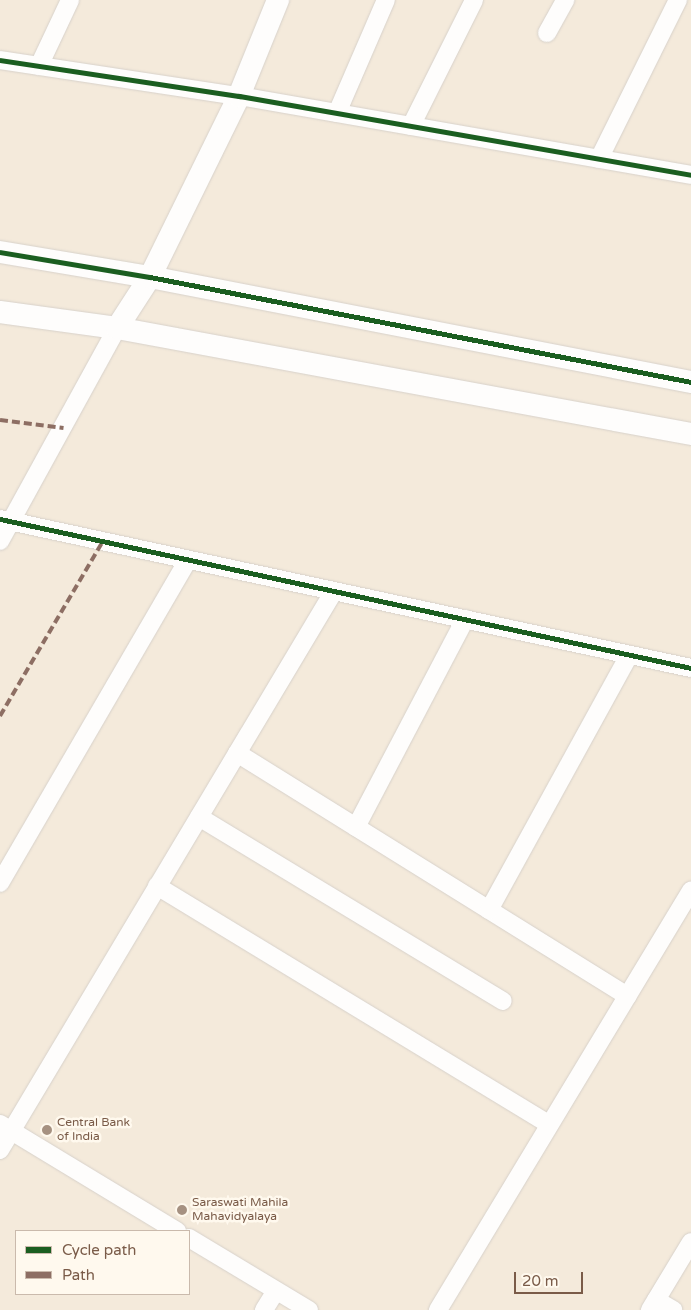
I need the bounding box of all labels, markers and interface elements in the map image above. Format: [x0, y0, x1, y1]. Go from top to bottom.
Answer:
place label: Central Bank of India [57, 1116, 130, 1144]
marker: Central Bank of India [41, 1124, 53, 1136]
place label: Saraswati Mahila Mahavidyalaya [192, 1196, 288, 1224]
marker: Saraswati Mahila Mahavidyalaya [176, 1204, 188, 1216]
legend [15, 1230, 190, 1295]
text: Cycle path [62, 1241, 136, 1259]
scale bar [516, 1262, 585, 1294]
text: Path [62, 1266, 95, 1284]
text: 20 m [522, 1272, 559, 1290]

